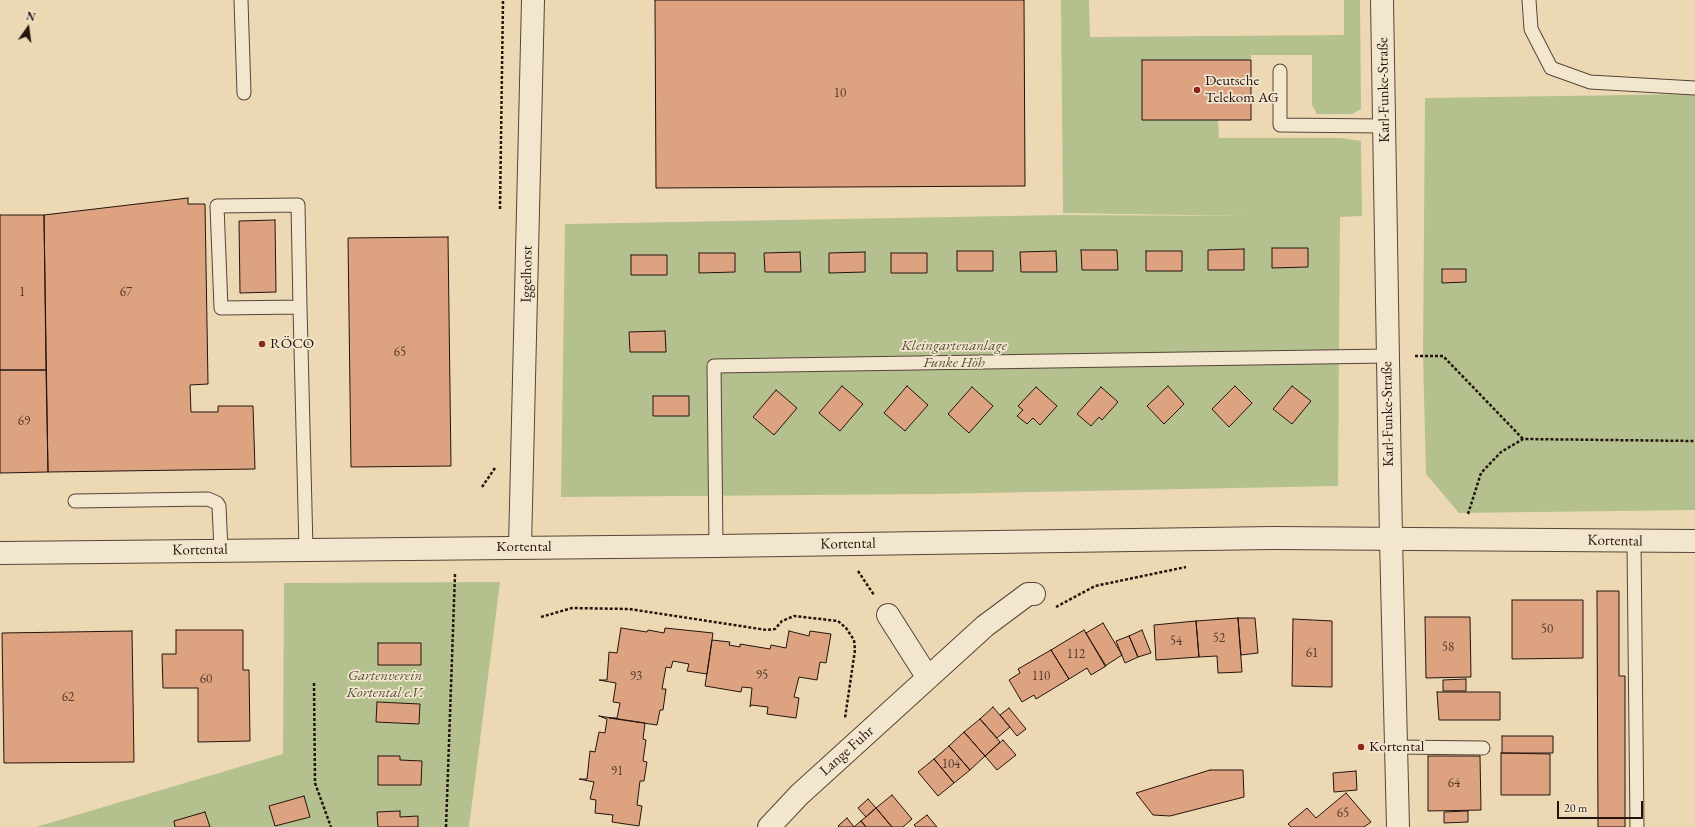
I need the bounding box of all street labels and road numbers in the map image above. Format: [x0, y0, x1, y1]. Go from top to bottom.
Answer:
street label: Karl-Funke-Straße [1374, 37, 1394, 143]
street label: Iggelhorst [518, 245, 536, 303]
street label: Karl-Funke-Straße [1378, 361, 1398, 467]
street label: Kortental [1587, 532, 1643, 550]
street label: Kortental [820, 535, 876, 553]
street label: Kortental [496, 538, 552, 556]
street label: Kortental [172, 541, 228, 559]
street label: Lange Fuhr [816, 722, 878, 780]

